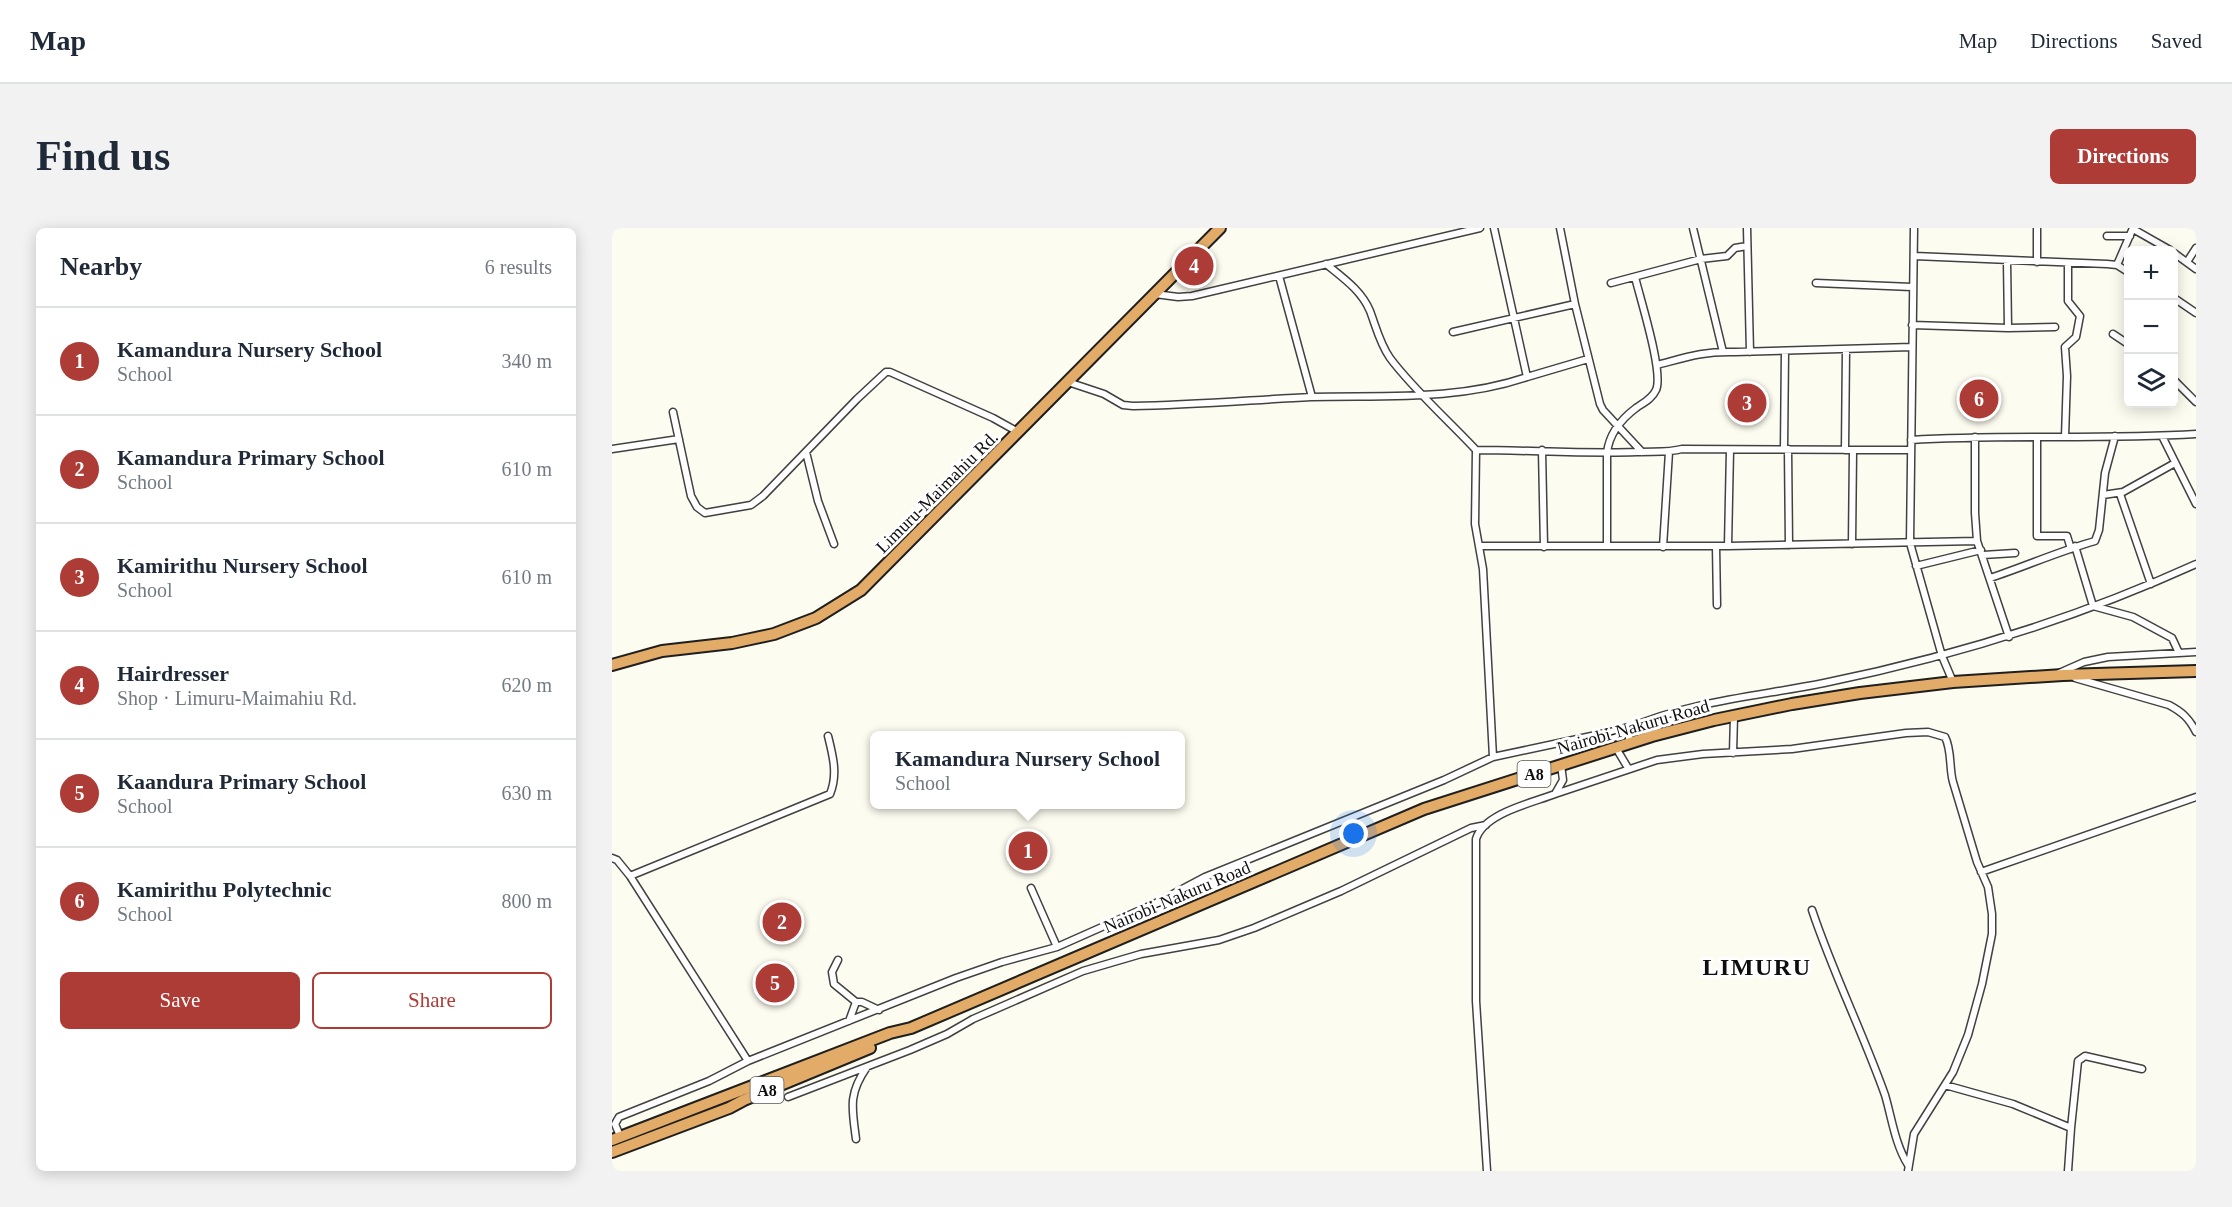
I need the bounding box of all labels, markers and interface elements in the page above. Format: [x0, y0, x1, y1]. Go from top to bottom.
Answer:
text: Map [30, 25, 86, 56]
text: Map [1959, 29, 1997, 53]
text: Directions [2030, 29, 2118, 53]
text: Saved [2151, 29, 2202, 53]
button: Directions [2050, 129, 2196, 184]
text: Find us [36, 133, 170, 179]
pin: 4 [1174, 243, 1214, 288]
map controls [2124, 246, 2178, 408]
button: + [2124, 246, 2178, 300]
text: Nearby [60, 252, 142, 281]
text: 6 results [485, 256, 552, 278]
button: − [2124, 300, 2178, 354]
text: Kamandura Nursery School [117, 337, 382, 362]
text: 1 [75, 350, 85, 372]
text: 340 m [501, 350, 552, 372]
button: layers [2124, 354, 2178, 408]
text: School [117, 363, 173, 385]
pin: 6 [1960, 376, 1998, 422]
pin: 3 [1728, 380, 1766, 426]
street label: Limuru-Maimahiu Rd. [872, 427, 1002, 557]
text: Kamandura Primary School [117, 445, 385, 470]
text: 2 [75, 458, 85, 480]
text: 610 m [501, 458, 552, 480]
text: School [117, 471, 173, 493]
text: Kamirithu Nursery School [117, 553, 368, 578]
text: 3 [75, 566, 85, 588]
text: 610 m [501, 566, 552, 588]
text: School [117, 579, 173, 601]
text: Hairdresser [117, 661, 229, 686]
text: 4 [75, 674, 85, 696]
text: 620 m [501, 674, 552, 696]
text: Shop · Limuru-Maimahiu Rd. [117, 687, 357, 709]
street label: Nairobi-Nakuru Road [1555, 696, 1711, 758]
popup [870, 731, 1185, 809]
text: Kamandura Nursery School [895, 746, 1160, 771]
road number: A8 [1518, 761, 1550, 787]
text: Kaandura Primary School [117, 769, 366, 794]
text: School [895, 772, 950, 794]
text: 5 [75, 782, 85, 804]
text: 630 m [501, 782, 552, 804]
text: School [117, 795, 173, 817]
your location [1339, 819, 1368, 848]
pin: 1 [1008, 828, 1048, 874]
street label: Nairobi-Nakuru Road [1101, 857, 1253, 937]
text: Kamirithu Polytechnic [117, 877, 331, 902]
text: 6 [75, 890, 85, 912]
text: 800 m [501, 890, 552, 912]
pin: 2 [762, 900, 802, 944]
text: School [117, 903, 173, 925]
district label: LIMURU [1703, 954, 1812, 980]
pin: 5 [756, 960, 794, 1005]
button: Save [60, 972, 300, 1029]
button: Share [312, 972, 552, 1029]
road number: A8 [750, 1077, 784, 1103]

